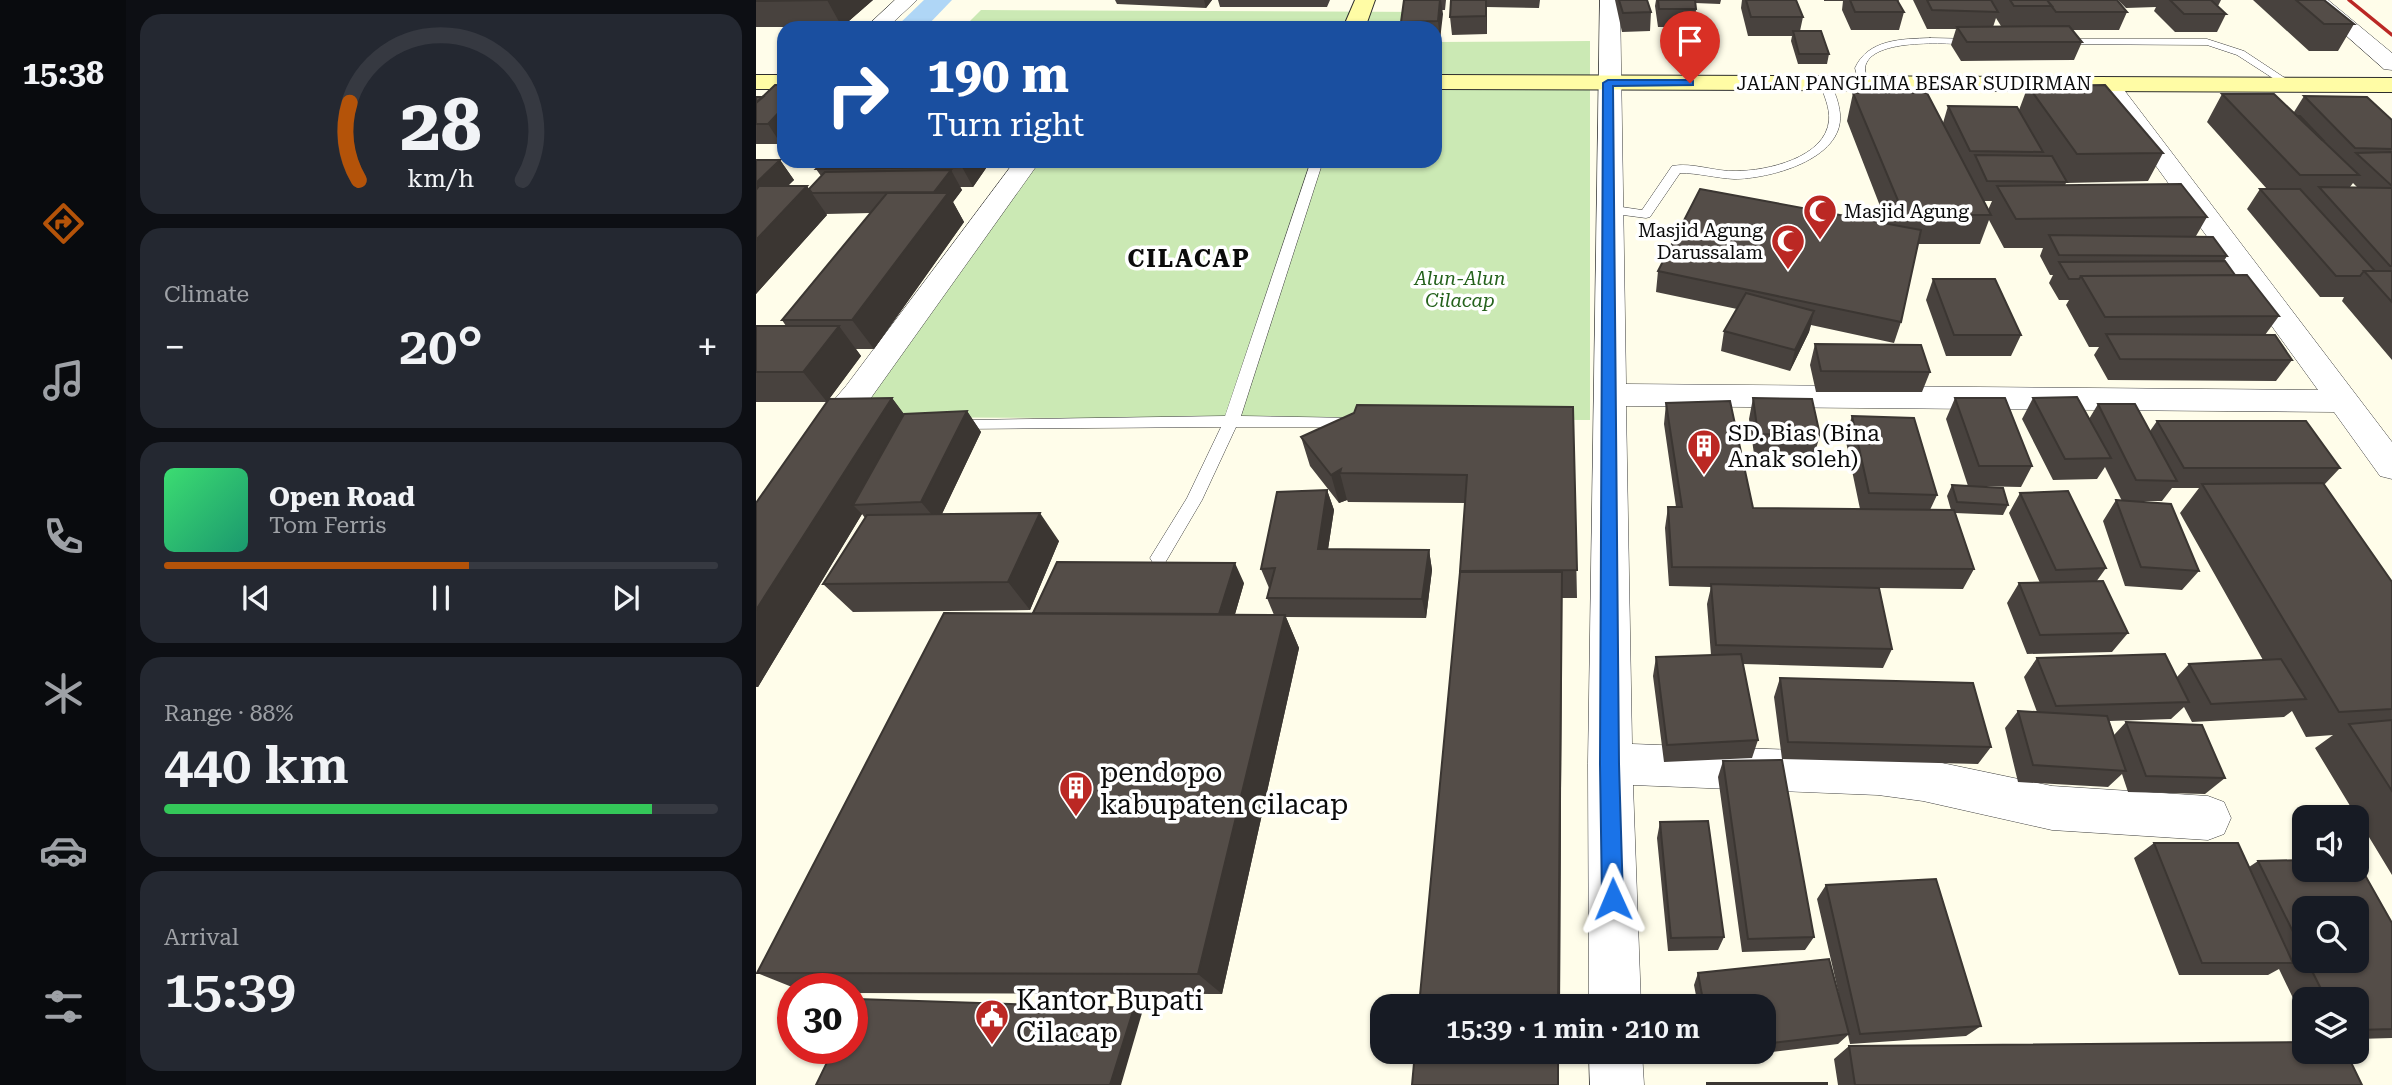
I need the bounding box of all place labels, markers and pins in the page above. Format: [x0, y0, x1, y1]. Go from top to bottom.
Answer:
pin [1660, 11, 1720, 83]
mosque icon: Masjid Agung [1801, 192, 1839, 241]
place label: Masjid Agung [1844, 200, 1969, 223]
place label: Masjid Agung Darussalam [1638, 219, 1763, 264]
mosque icon: Masjid Agung Darussalam [1769, 222, 1807, 271]
place label: SD. Bias (Bina Anak soleh) [1728, 420, 1880, 473]
building icon: SD. Bias (Bina Anak soleh) [1685, 427, 1723, 476]
place label: pendopo kabupaten cilacap [1100, 756, 1348, 821]
building icon: pendopo kabupaten cilacap [1057, 769, 1095, 818]
place label: Kantor Bupati Cilacap [1016, 984, 1203, 1049]
public building icon: Kantor Bupati Cilacap [973, 997, 1011, 1046]

